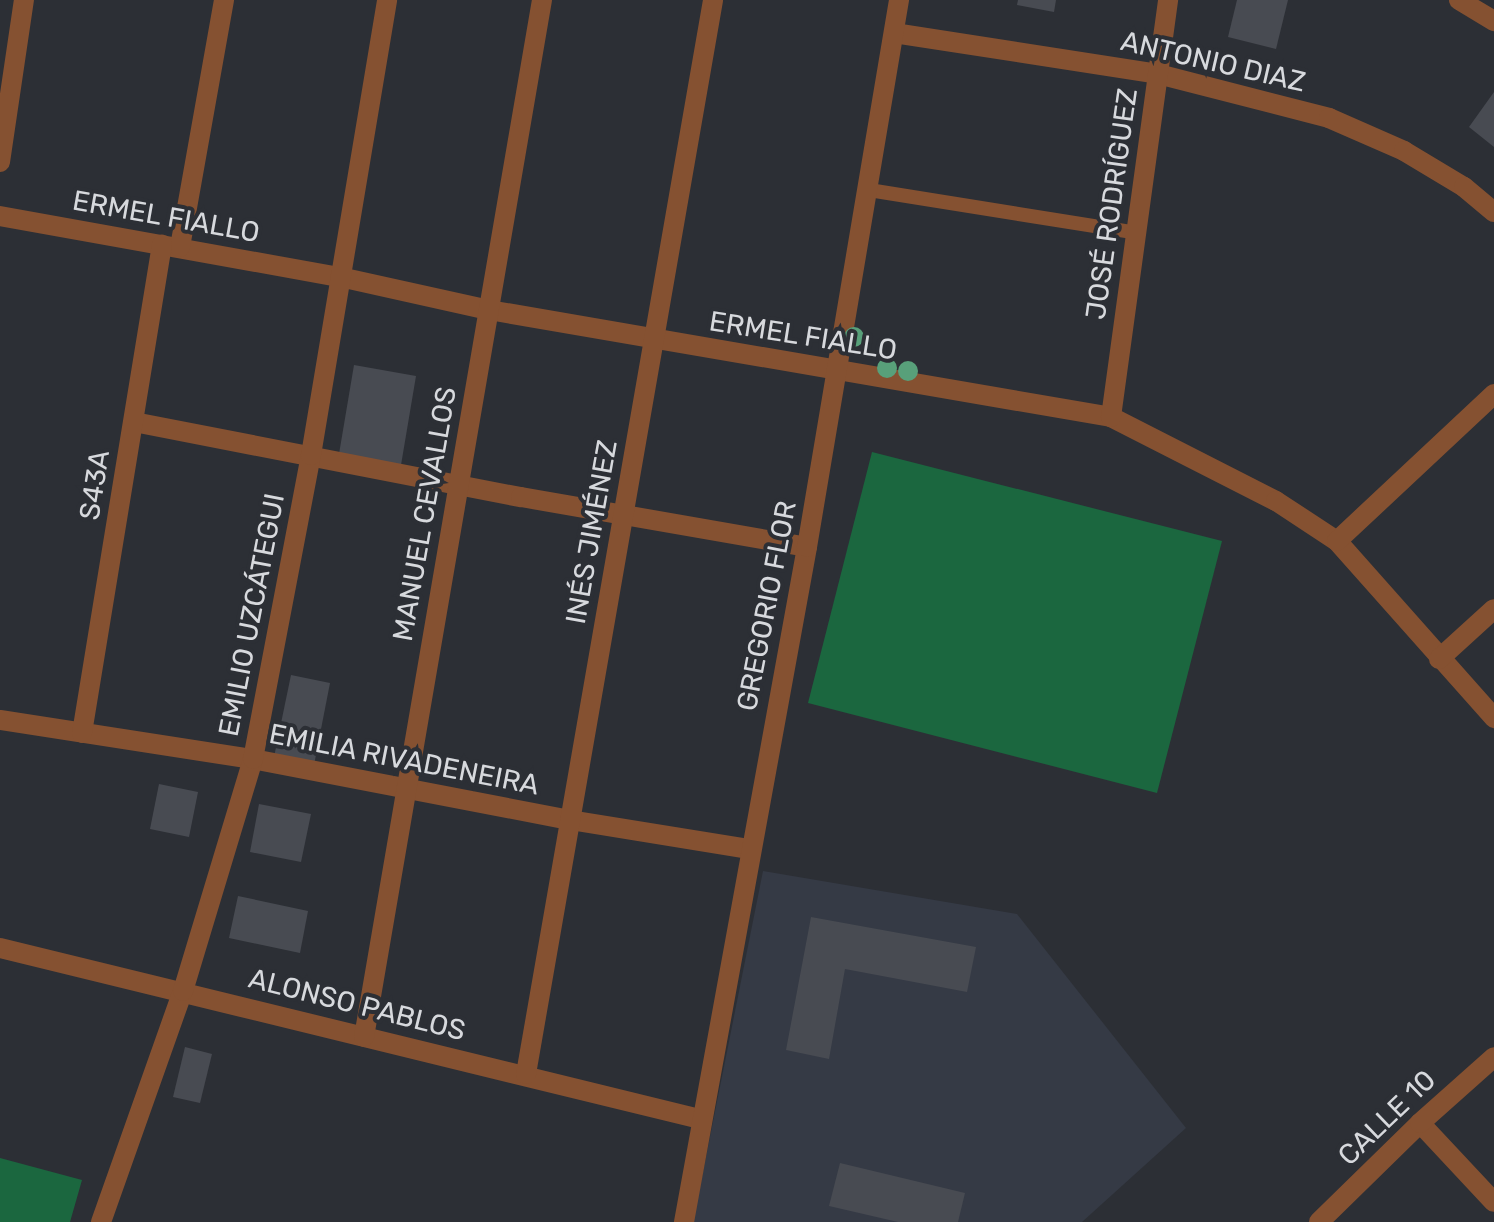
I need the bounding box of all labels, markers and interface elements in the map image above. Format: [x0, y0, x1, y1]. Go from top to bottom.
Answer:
street label: ANTONIO DIAZ [1117, 24, 1309, 100]
street label: JOSÉ RODRÍGUEZ [1079, 86, 1145, 322]
street label: ERMEL FIALLO [69, 184, 263, 250]
street label: ERMEL FIALLO [706, 305, 900, 367]
street label: MANUEL CEVALLOS [386, 384, 464, 644]
street label: INÉS JIMÉNEZ [559, 437, 625, 627]
street label: S43A [73, 448, 117, 522]
street label: EMILIO UZCÁTEGUI [212, 491, 292, 739]
street label: GREGORIO FLOR [730, 498, 804, 714]
street label: EMILIA RIVADENEIRA [266, 717, 542, 803]
street label: ALONSO PABLOS [245, 962, 469, 1048]
street label: CALLE 10 [1331, 1063, 1443, 1173]

